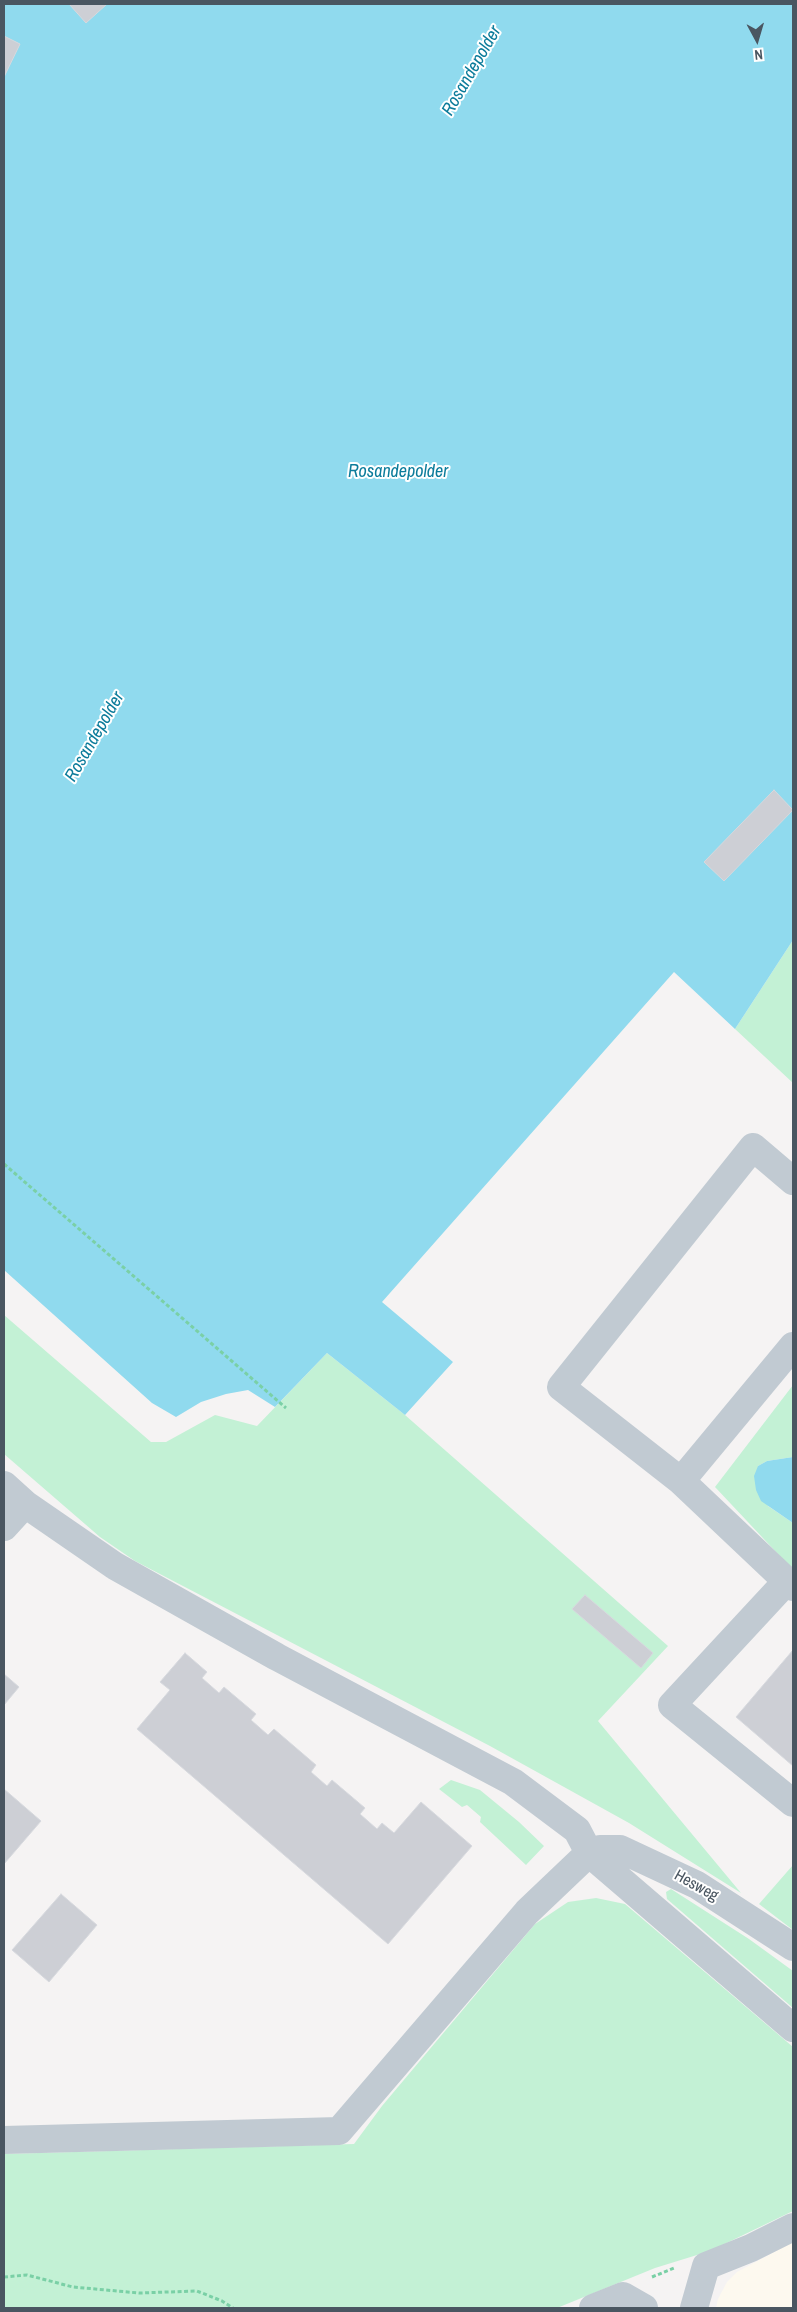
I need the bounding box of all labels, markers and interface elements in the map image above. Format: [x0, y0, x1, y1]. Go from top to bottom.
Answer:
north arrow [732, 15, 782, 65]
water label: Rosandepolder [438, 22, 506, 120]
text: N [754, 46, 764, 64]
water label: Rosandepolder [348, 461, 448, 483]
water label: Rosandepolder [61, 688, 129, 786]
street label: Hesweg [671, 1866, 721, 1906]

